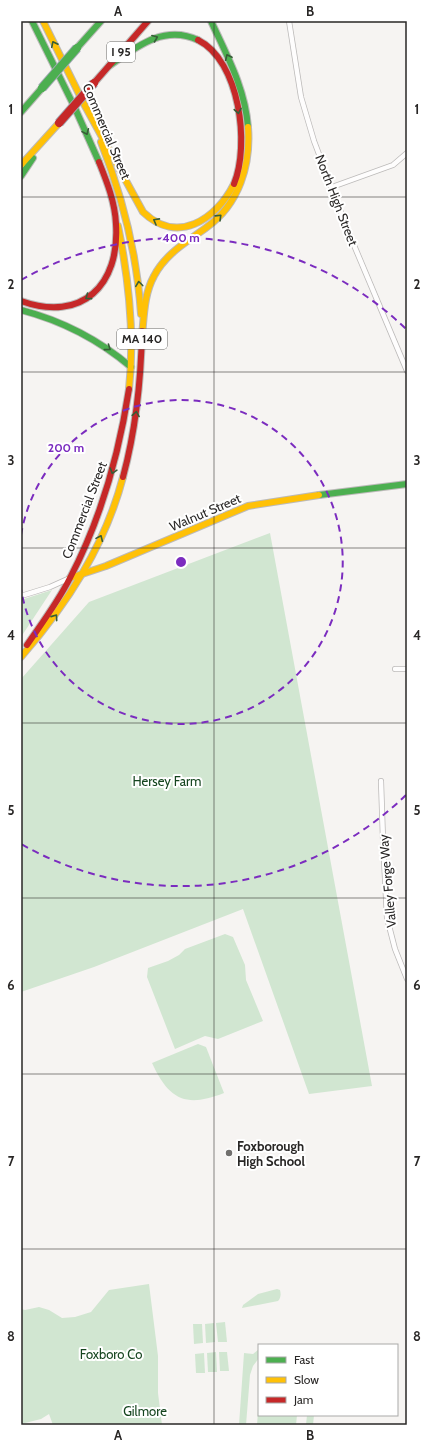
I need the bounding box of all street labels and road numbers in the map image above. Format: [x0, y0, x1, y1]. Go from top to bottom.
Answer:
road number: I 95 [107, 42, 135, 62]
street label: Commercial Street [80, 81, 135, 182]
street label: North High Street [312, 152, 362, 248]
road number: MA 140 [117, 329, 167, 349]
street label: Commercial Street [58, 459, 110, 561]
street label: Walnut Street [167, 490, 244, 534]
street label: Valley Forge Way [375, 833, 399, 928]

